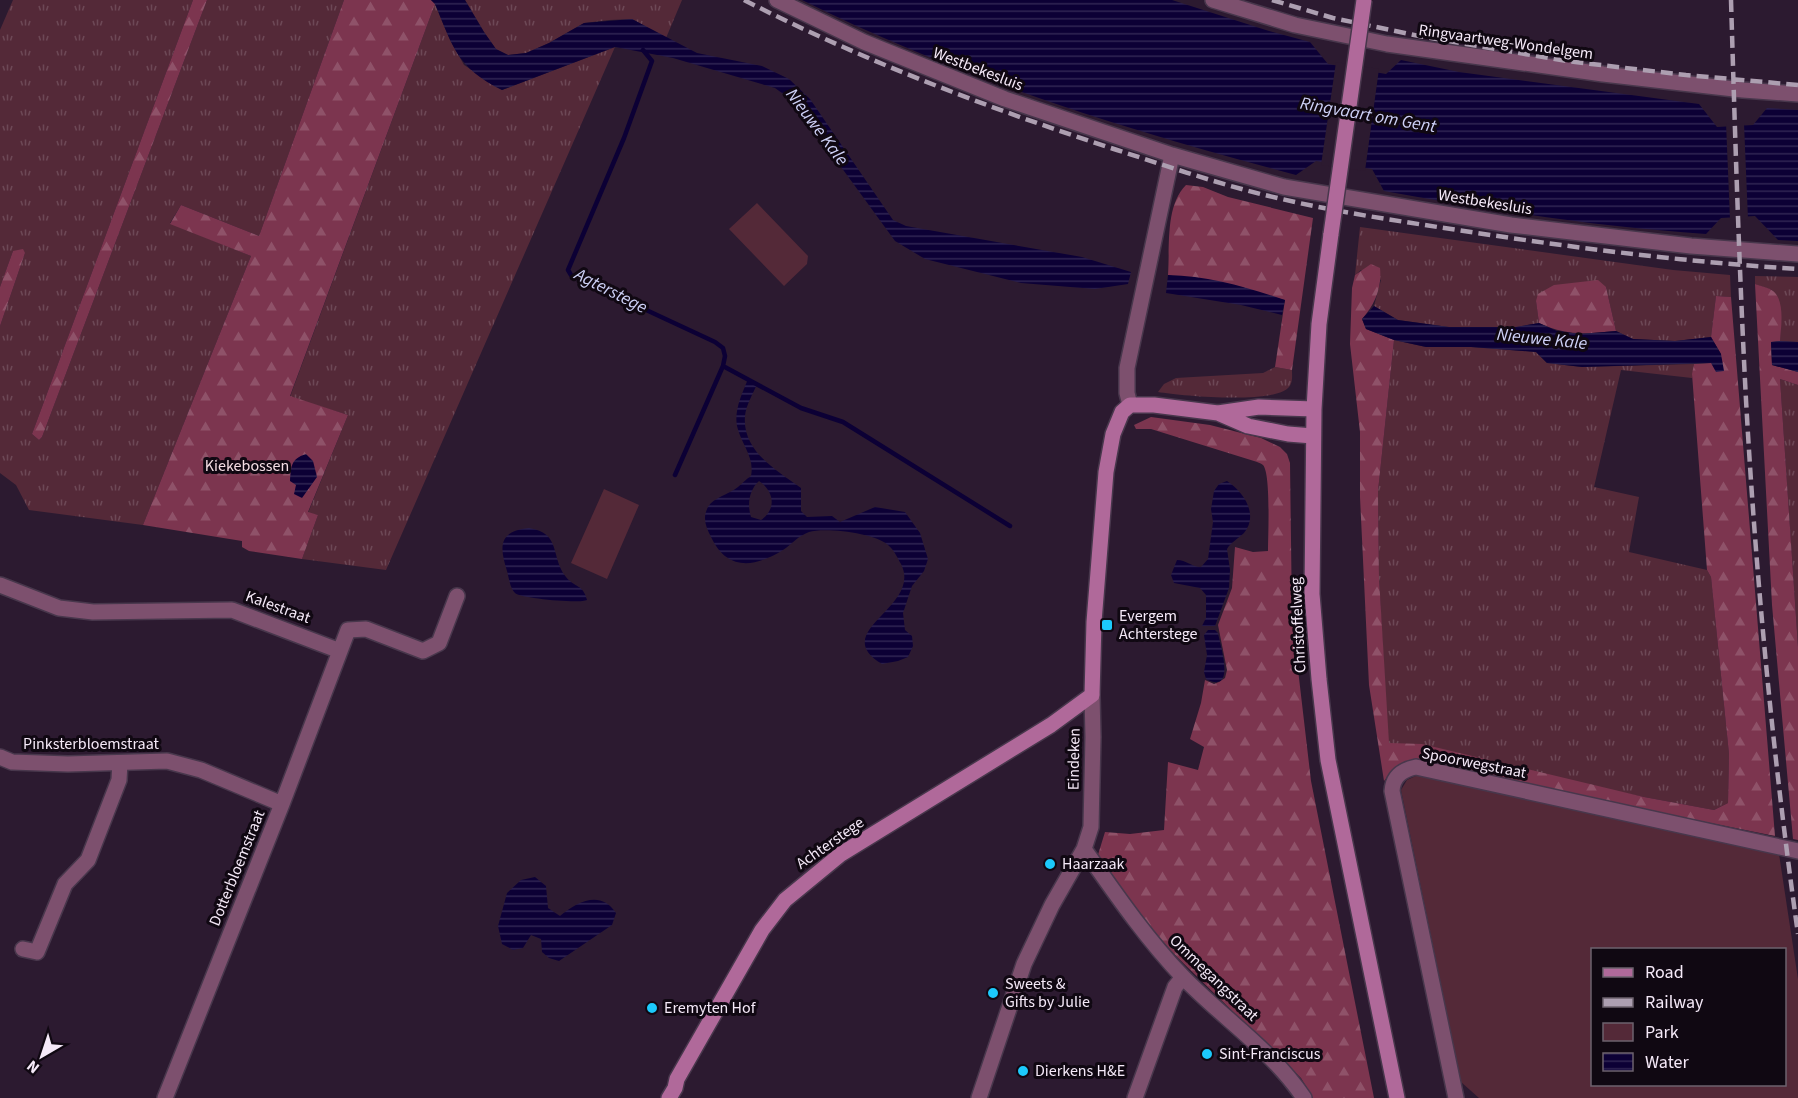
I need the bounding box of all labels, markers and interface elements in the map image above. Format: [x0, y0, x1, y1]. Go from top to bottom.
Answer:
street label: Ringvaartweg-Wondelgem [1417, 19, 1595, 65]
street label: Westbekesluis [930, 42, 1026, 96]
water label: Nieuwe Kale [780, 83, 855, 171]
water label: Ringvaart om Gent [1298, 91, 1439, 139]
street label: Westbekesluis [1436, 184, 1534, 220]
water label: Agterstege [569, 262, 652, 320]
water label: Nieuwe Kale [1495, 322, 1589, 356]
park label: Kiekebossen [205, 455, 289, 477]
street label: Christoffelweg [1285, 577, 1311, 673]
street label: Kalestraat [242, 585, 314, 629]
place label: Evergem Achterstege [1119, 605, 1198, 645]
marker: Evergem Achterstege [1100, 618, 1114, 632]
street label: Eindeken [1062, 728, 1086, 790]
street label: Pinksterbloemstraat [23, 733, 159, 755]
street label: Spoorwegstraat [1420, 742, 1529, 784]
street label: Dotterbloemstraat [204, 806, 270, 929]
street label: Achterstege [792, 811, 868, 875]
place label: Haarzaak [1062, 853, 1125, 875]
marker: Haarzaak [1043, 857, 1057, 871]
street label: Ommegangstraat [1165, 930, 1264, 1027]
legend [1591, 948, 1786, 1086]
text: Road [1645, 960, 1684, 985]
place label: Sweets & Gifts by Julie [1005, 973, 1090, 1013]
marker: Sweets & Gifts by Julie [986, 986, 1000, 1000]
text: Railway [1645, 990, 1704, 1015]
place label: Eremyten Hof [664, 997, 757, 1019]
marker: Eremyten Hof [645, 1001, 659, 1015]
text: Park [1645, 1020, 1679, 1045]
north arrow [12, 1026, 72, 1086]
place label: Sint-Franciscus [1219, 1043, 1321, 1065]
marker: Sint-Franciscus [1200, 1047, 1214, 1061]
text: Water [1645, 1050, 1689, 1075]
text: N [22, 1055, 44, 1079]
place label: Dierkens H&E [1035, 1060, 1125, 1082]
marker: Dierkens H&E [1016, 1064, 1030, 1078]

